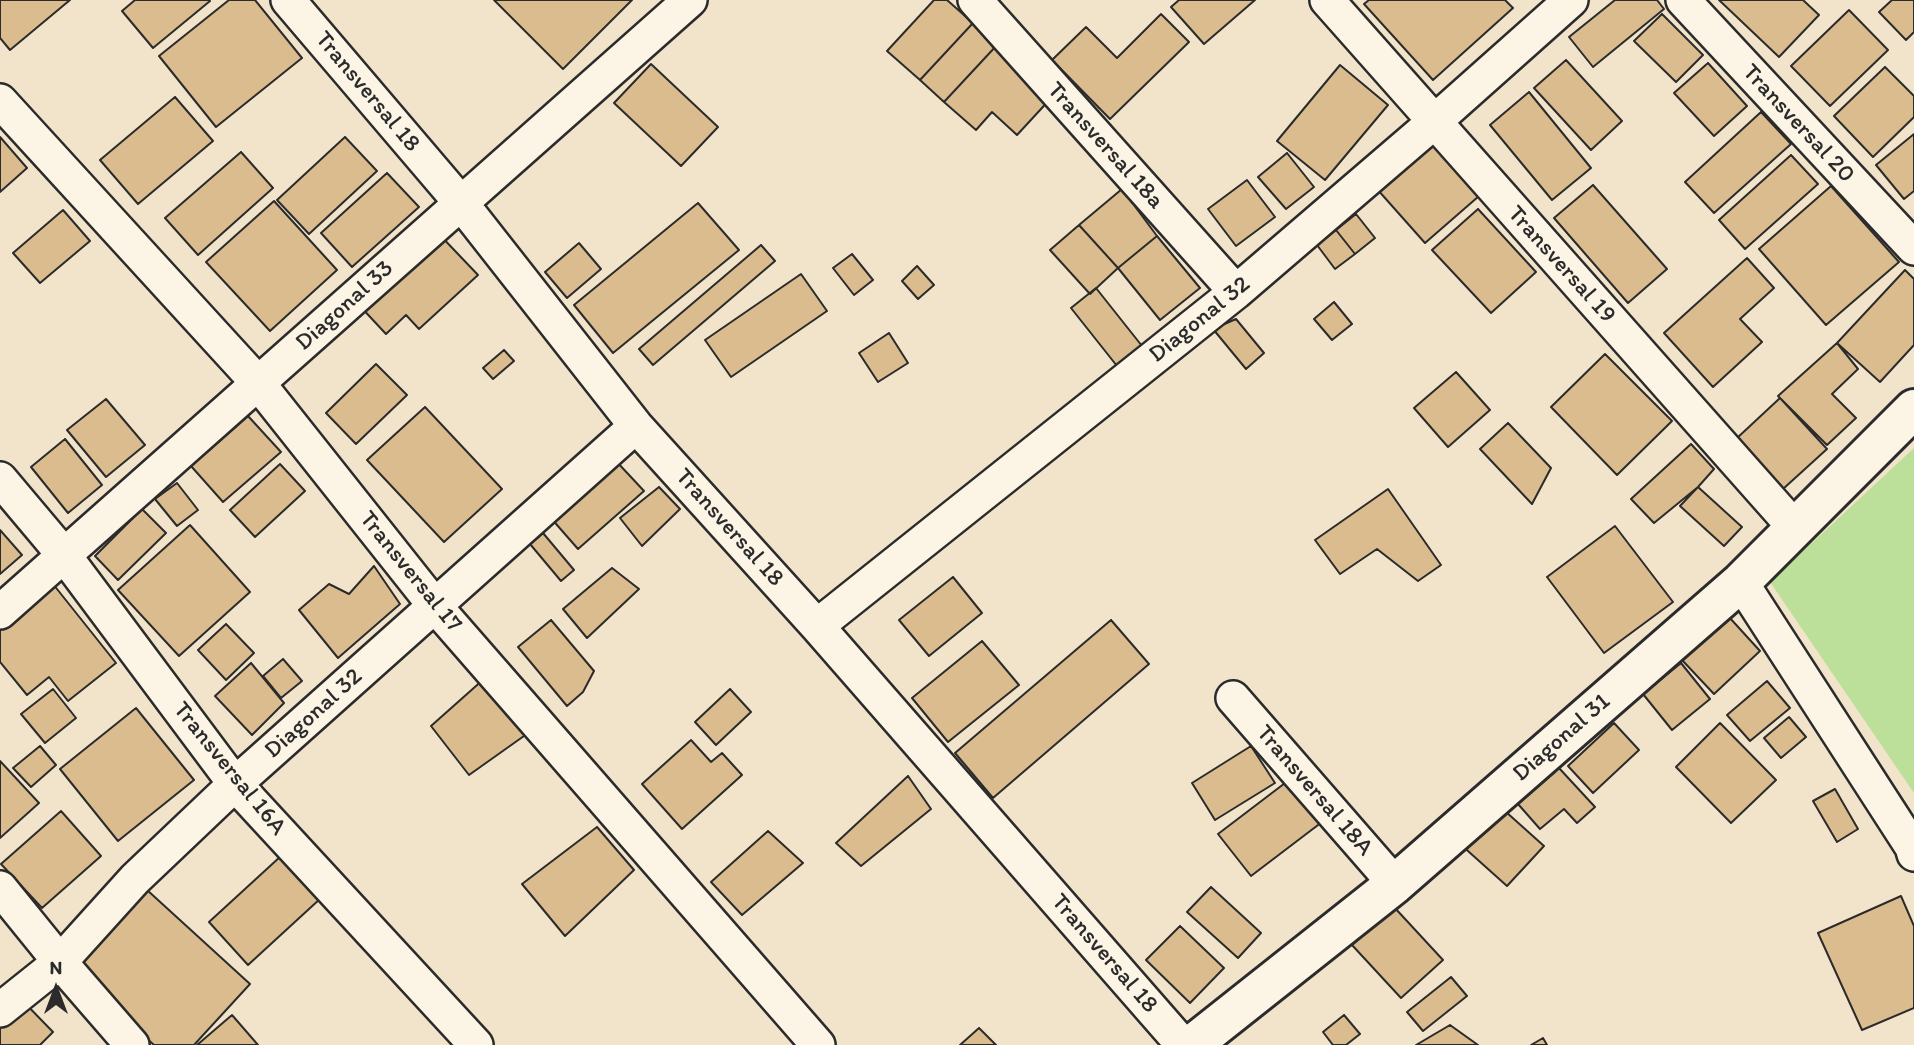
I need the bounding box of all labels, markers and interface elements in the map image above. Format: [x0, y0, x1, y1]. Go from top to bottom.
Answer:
street label: Transversal 18 [308, 26, 426, 158]
street label: Transversal 20 [1736, 59, 1860, 189]
street label: Transversal 18a [1040, 76, 1170, 216]
street label: Transversal 19 [1501, 200, 1621, 330]
street label: Diagonal 33 [290, 254, 400, 358]
street label: Diagonal 32 [1144, 271, 1256, 369]
street label: Transversal 18 [669, 463, 789, 593]
street label: Transversal 17 [352, 506, 468, 638]
street label: Diagonal 32 [259, 663, 369, 765]
street label: Diagonal 31 [1507, 688, 1617, 788]
street label: Transversal 16A [166, 696, 292, 842]
street label: Transversal 18A [1249, 720, 1379, 862]
street label: Transversal 18 [1044, 888, 1164, 1020]
north arrow [21, 954, 91, 1024]
text: N [50, 956, 62, 979]

